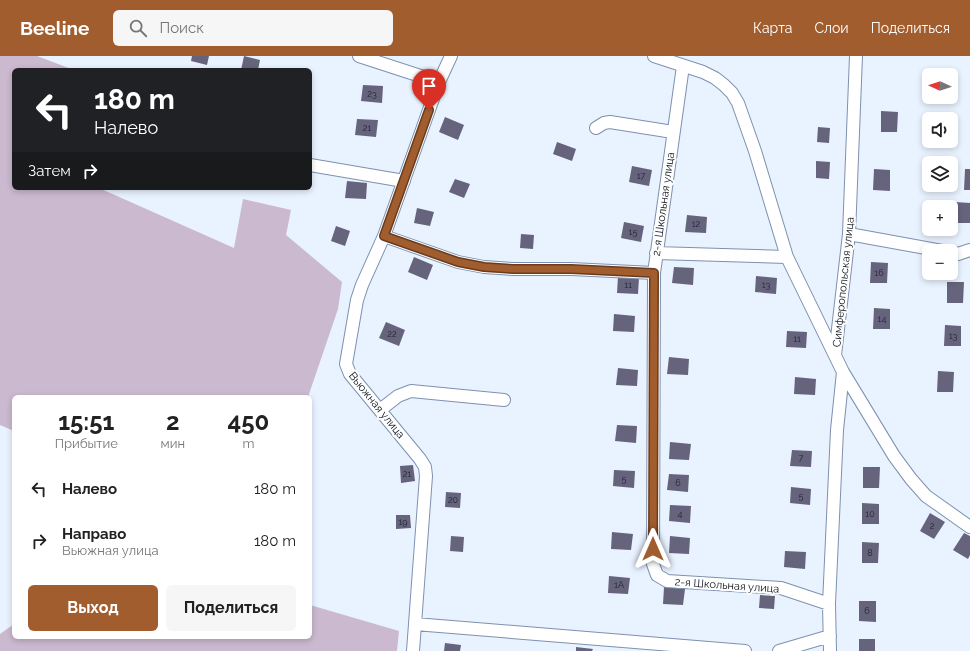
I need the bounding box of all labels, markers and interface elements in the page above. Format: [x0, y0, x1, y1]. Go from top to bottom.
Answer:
search box [113, 10, 393, 46]
text: Beeline [20, 17, 89, 39]
icon: search [127, 17, 149, 39]
text: Поиск [159, 19, 204, 37]
text: Карта [753, 20, 792, 36]
text: Слои [814, 20, 849, 36]
text: Поделиться [871, 20, 950, 36]
north arrow [922, 68, 958, 104]
map controls [922, 68, 958, 280]
pin [412, 69, 446, 110]
icon: arrive [418, 75, 440, 97]
text: 180 m [94, 83, 175, 116]
icon: left [28, 84, 80, 136]
house number: 23 [367, 89, 377, 99]
button: sound [922, 112, 958, 148]
text: Налево [94, 117, 158, 138]
house number: 21 [363, 123, 371, 133]
street label: 2-я Школьная улица [650, 151, 677, 257]
button: layers [922, 156, 958, 192]
icon: right [79, 160, 101, 182]
text: Затем [28, 162, 71, 180]
house number: 17 [637, 171, 645, 181]
button: + [922, 200, 958, 236]
street label: Симферопольская улица [830, 216, 857, 348]
house number: 12 [692, 219, 701, 229]
house number: 15 [629, 227, 637, 237]
button: − [922, 244, 958, 280]
house number: 16 [874, 268, 884, 278]
house number: 11 [624, 280, 632, 290]
house number: 13 [762, 280, 771, 290]
house number: 14 [878, 314, 886, 324]
house number: 22 [387, 329, 397, 339]
house number: 13 [949, 331, 958, 341]
house number: 11 [793, 334, 801, 344]
street label: Вьюжная улица [346, 369, 407, 441]
text: 15:51 [58, 407, 114, 436]
text: 2 [166, 407, 180, 436]
text: 450 [228, 407, 269, 436]
text: Прибытие [55, 436, 118, 451]
text: мин [161, 436, 185, 451]
text: m [243, 436, 254, 451]
house number: 7 [799, 453, 804, 463]
house number: 21 [403, 469, 411, 479]
house number: 5 [622, 474, 627, 484]
icon: left [28, 478, 50, 500]
house number: 6 [675, 478, 681, 488]
text: Налево [62, 480, 117, 498]
text: 180 m [254, 480, 296, 498]
house number: 5 [799, 491, 804, 501]
house number: 20 [448, 495, 459, 505]
house number: 4 [678, 509, 683, 519]
house number: 10 [865, 509, 875, 519]
house number: 19 [398, 517, 408, 527]
house number: 2 [930, 521, 935, 531]
text: Направо [62, 525, 126, 543]
position arrow [632, 528, 674, 570]
icon: right [28, 530, 50, 552]
text: 180 m [254, 532, 296, 550]
text: Вьюжная улица [62, 543, 159, 558]
house number: 8 [867, 548, 873, 558]
street label: 2-я Школьная улица [674, 575, 780, 596]
house number: 1А [614, 580, 624, 590]
button: Выход [28, 585, 158, 631]
button: Поделиться [166, 585, 296, 631]
house number: 6 [864, 606, 870, 616]

